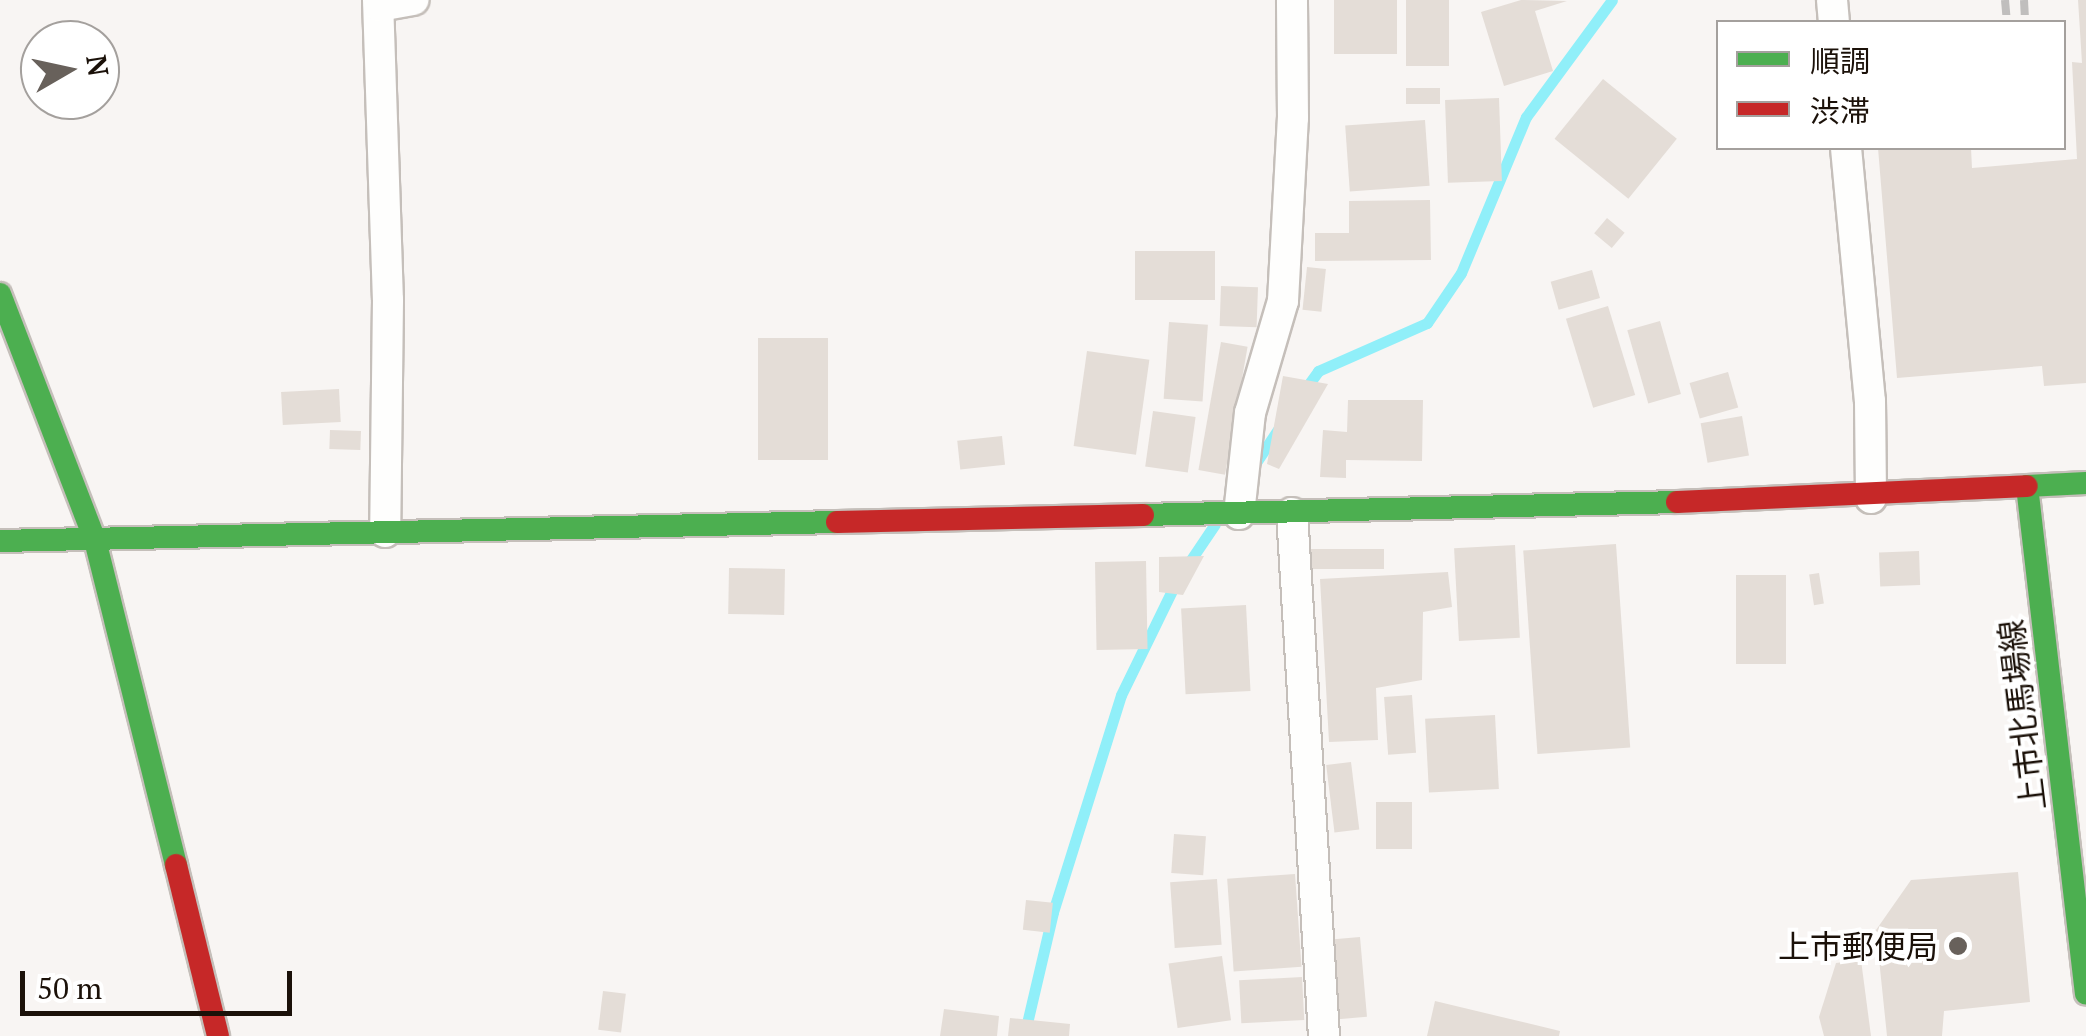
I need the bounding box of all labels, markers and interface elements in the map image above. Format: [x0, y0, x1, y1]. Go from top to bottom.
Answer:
north arrow [20, 20, 120, 120]
legend [1716, 20, 2066, 150]
text: 順調 [1810, 41, 1870, 81]
text: N [78, 52, 118, 79]
text: 渋滞 [1810, 91, 1870, 131]
street label: 上市北馬場線 [1991, 617, 2053, 813]
place label: 上市郵便局 [1778, 927, 1938, 965]
marker: 上市郵便局 [1947, 935, 1969, 957]
scale bar [25, 951, 298, 1013]
text: 50 m [37, 968, 102, 1008]

